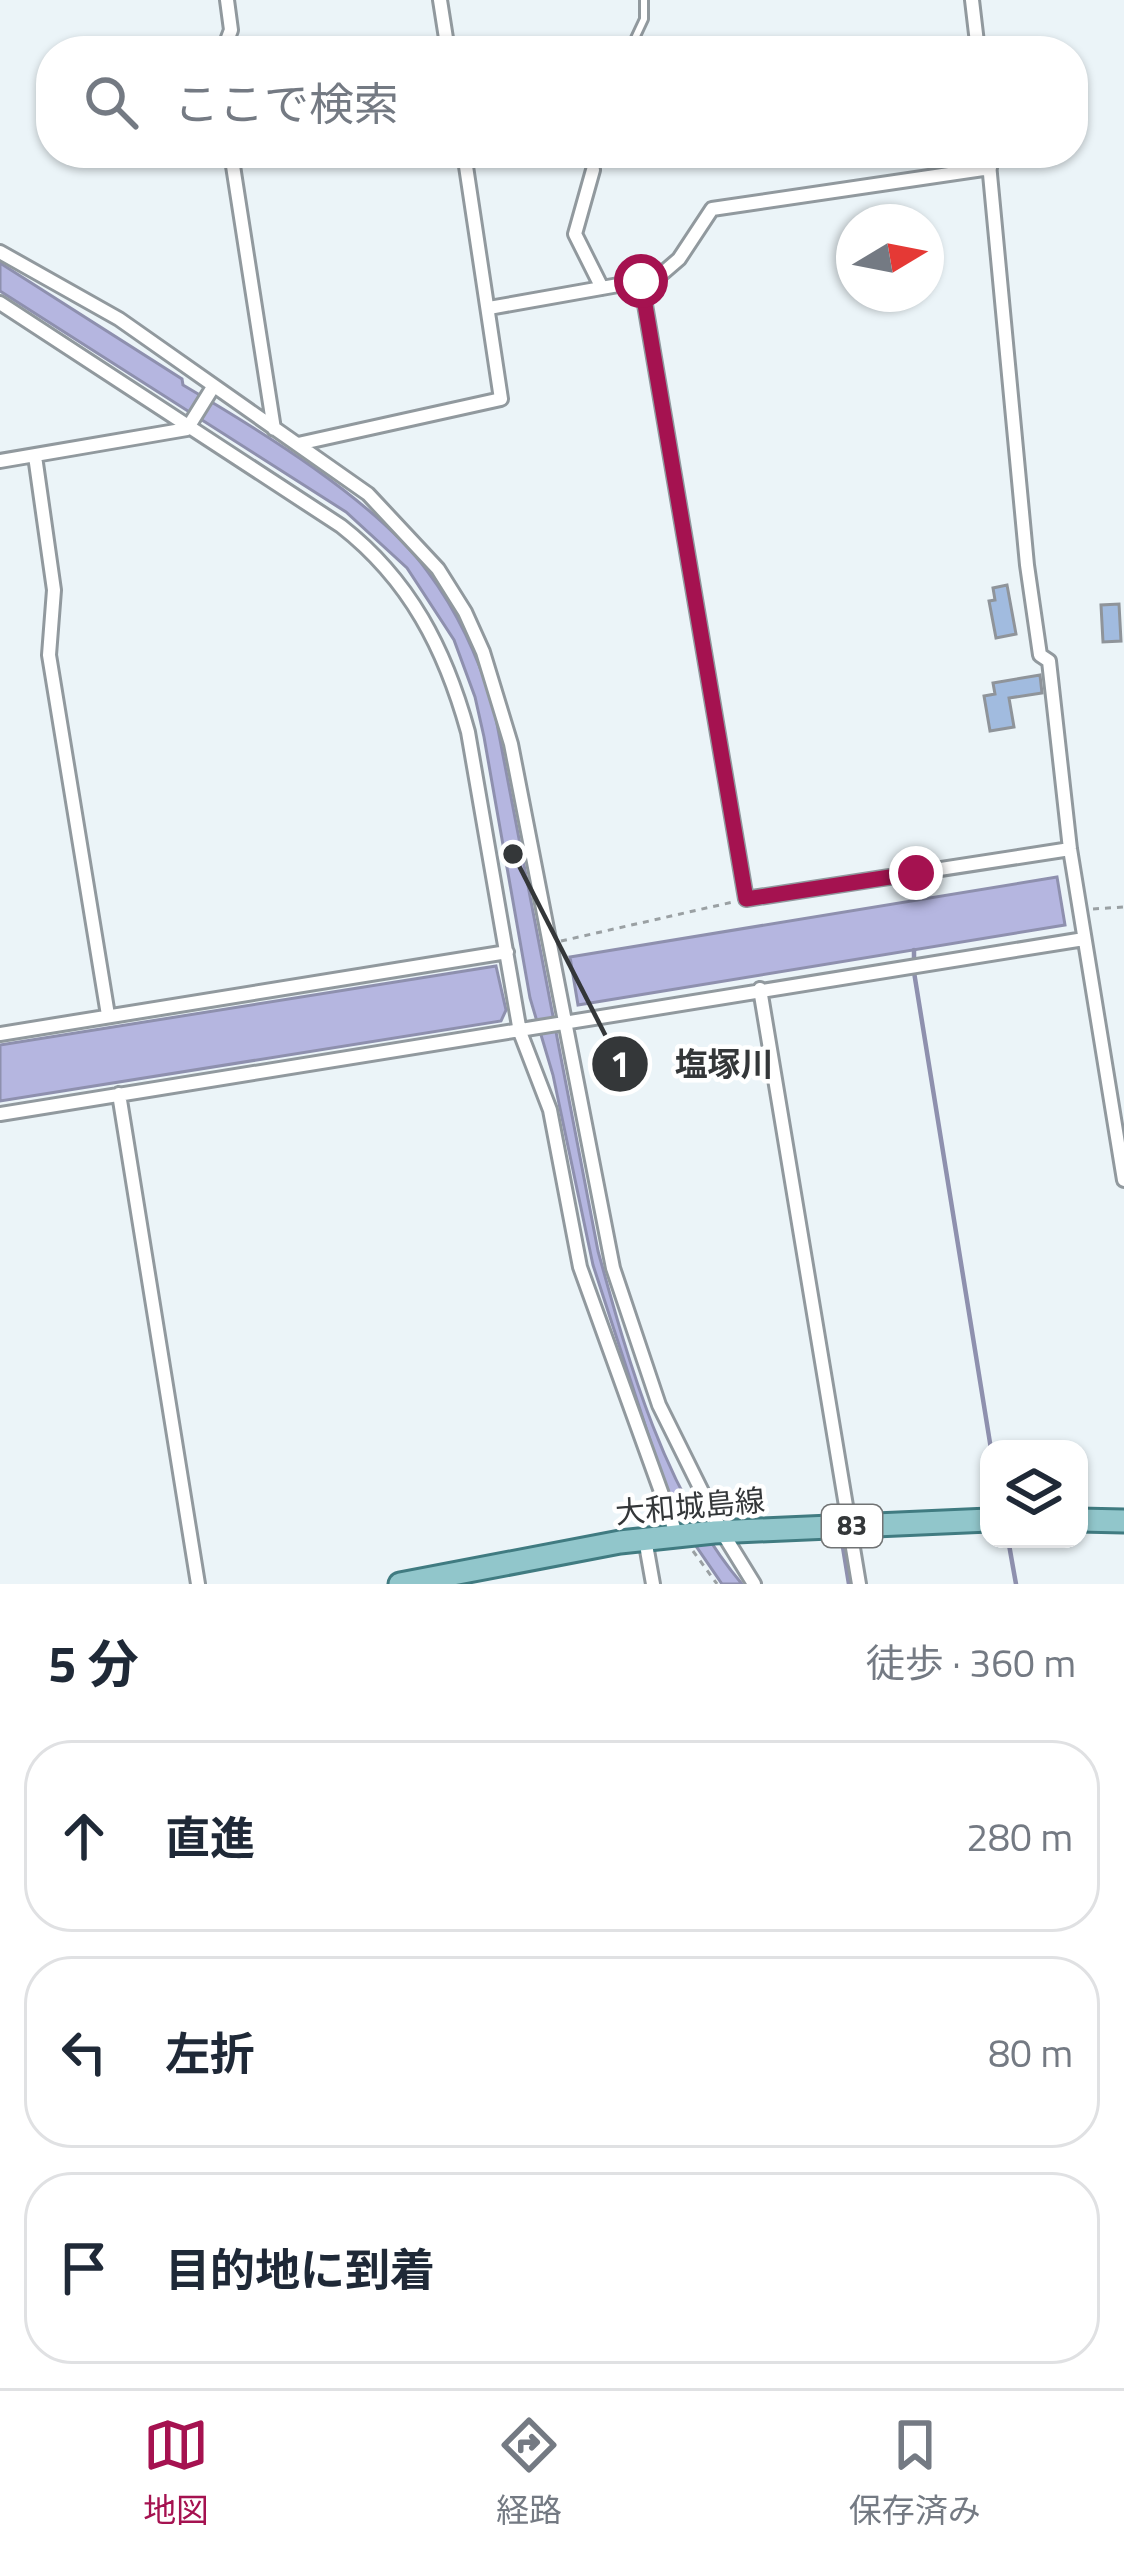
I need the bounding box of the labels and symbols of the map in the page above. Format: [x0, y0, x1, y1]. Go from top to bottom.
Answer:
north arrow [836, 204, 944, 312]
route start [614, 254, 668, 308]
route end [889, 846, 943, 900]
callout: 塩塚川 [590, 1030, 797, 1099]
text: 1 [610, 1036, 630, 1091]
text: 塩塚川 [675, 1039, 774, 1089]
street label: 大和城島線 [613, 1477, 767, 1535]
road number: 83 [822, 1505, 882, 1547]

